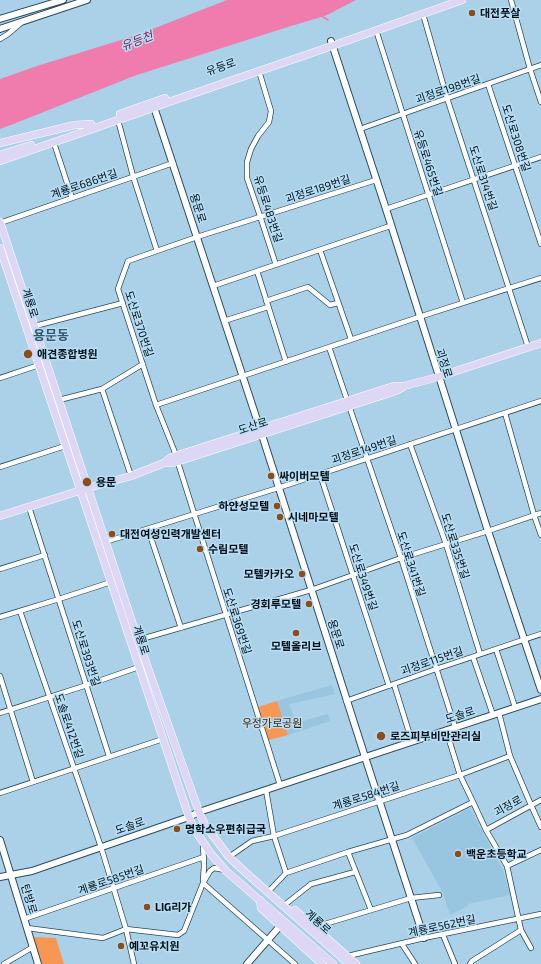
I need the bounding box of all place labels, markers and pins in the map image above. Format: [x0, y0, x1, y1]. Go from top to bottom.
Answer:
place label: 대전풋살 [480, 6, 520, 20]
marker: 대전풋살 [467, 8, 477, 18]
place label: 애견종합병원 [37, 347, 98, 361]
marker: 애견종합병원 [22, 348, 34, 360]
place label: 싸이버모텔 [279, 469, 330, 483]
marker: 싸이버모텔 [266, 471, 276, 481]
place label: 용문 [96, 475, 116, 489]
marker: 용문 [81, 476, 93, 488]
place label: 하얀성모텔 [218, 499, 269, 513]
marker: 하얀성모텔 [272, 501, 282, 511]
place label: 시네마모텔 [288, 510, 339, 524]
marker: 시네마모텔 [275, 512, 285, 522]
place label: 대전여성인력개발센터 [120, 527, 221, 541]
marker: 대전여성인력개발센터 [107, 529, 117, 539]
place label: 수림모텔 [208, 542, 248, 556]
marker: 수림모텔 [195, 544, 205, 554]
place label: 모텔카카오 [243, 567, 294, 581]
marker: 모텔카카오 [297, 569, 307, 579]
place label: 경회루모텔 [250, 597, 301, 611]
marker: 경회루모텔 [304, 599, 314, 609]
marker: 모텔올리브 [291, 628, 301, 638]
place label: 모텔올리브 [271, 639, 321, 653]
place label: 로즈피부비만관리실 [390, 729, 481, 743]
marker: 로즈피부비만관리실 [375, 730, 387, 742]
place label: 명학소우편취급국 [185, 822, 266, 836]
marker: 명학소우편취급국 [172, 824, 182, 834]
place label: 백운초등학교 [466, 847, 527, 861]
marker: 백운초등학교 [453, 849, 463, 859]
place label: LIG리가 [155, 900, 191, 914]
marker: LIG리가 [142, 902, 152, 912]
place label: 예꼬유치원 [129, 939, 180, 953]
marker: 예꼬유치원 [116, 941, 126, 951]

